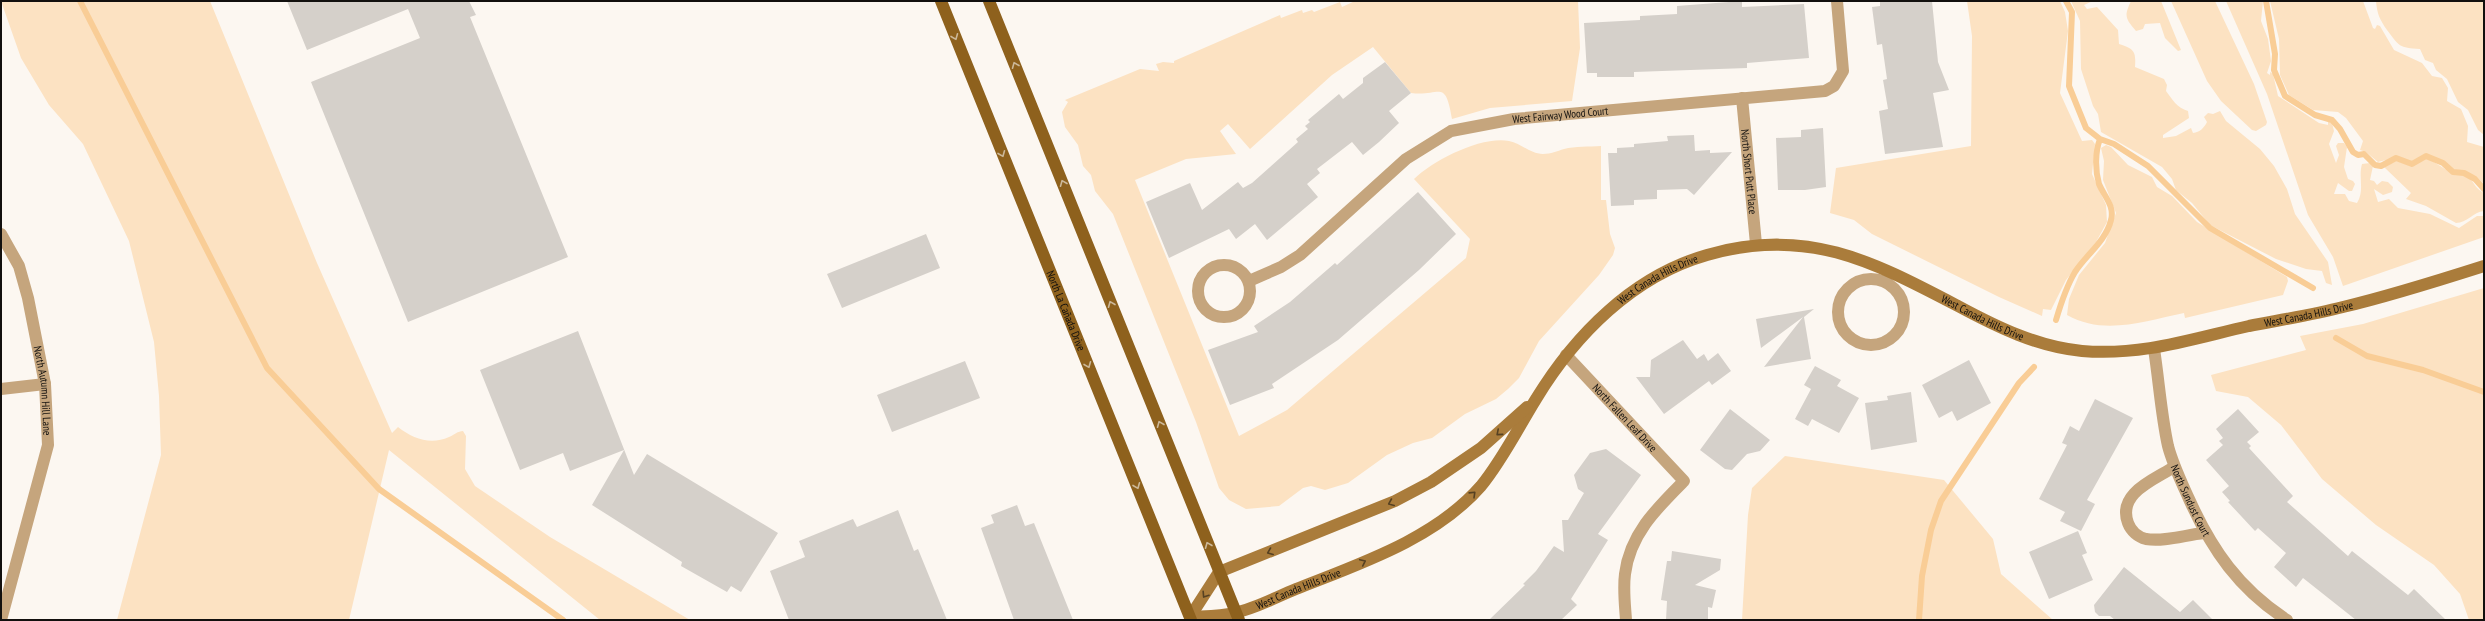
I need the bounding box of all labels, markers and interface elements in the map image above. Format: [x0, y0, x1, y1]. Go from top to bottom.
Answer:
one-way arrow [951, 34, 959, 41]
one-way arrow [1012, 61, 1020, 68]
street label: West Fairway Wood Court [1512, 104, 1609, 126]
street label: North Short Putt Place [1738, 129, 1760, 215]
one-way arrow [998, 151, 1006, 158]
one-way arrow [1060, 179, 1068, 187]
street label: West Canada Hills Drive [1615, 251, 1700, 307]
street label: North La Cañada Drive [1044, 268, 1089, 353]
street label: West Canada Hills Drive [1939, 291, 2026, 344]
street label: West Canada Hills Drive [2263, 298, 2355, 330]
one-way arrow [1108, 300, 1116, 307]
street label: North Autumn Hill Lane [31, 345, 55, 436]
one-way arrow [1084, 362, 1092, 369]
street label: North Fallen Leaf Drive [1590, 381, 1660, 455]
one-way arrow [1156, 421, 1164, 428]
one-way arrow [1497, 428, 1504, 435]
street label: North Sundust Court [2168, 463, 2214, 539]
one-way arrow [1132, 481, 1140, 489]
one-way arrow [1468, 491, 1476, 499]
one-way arrow [1387, 498, 1394, 506]
one-way arrow [1205, 541, 1213, 548]
one-way arrow [1267, 547, 1275, 555]
one-way arrow [1359, 558, 1366, 566]
street label: West Canada Hills Drive [1254, 565, 1343, 613]
one-way arrow [1202, 591, 1210, 598]

